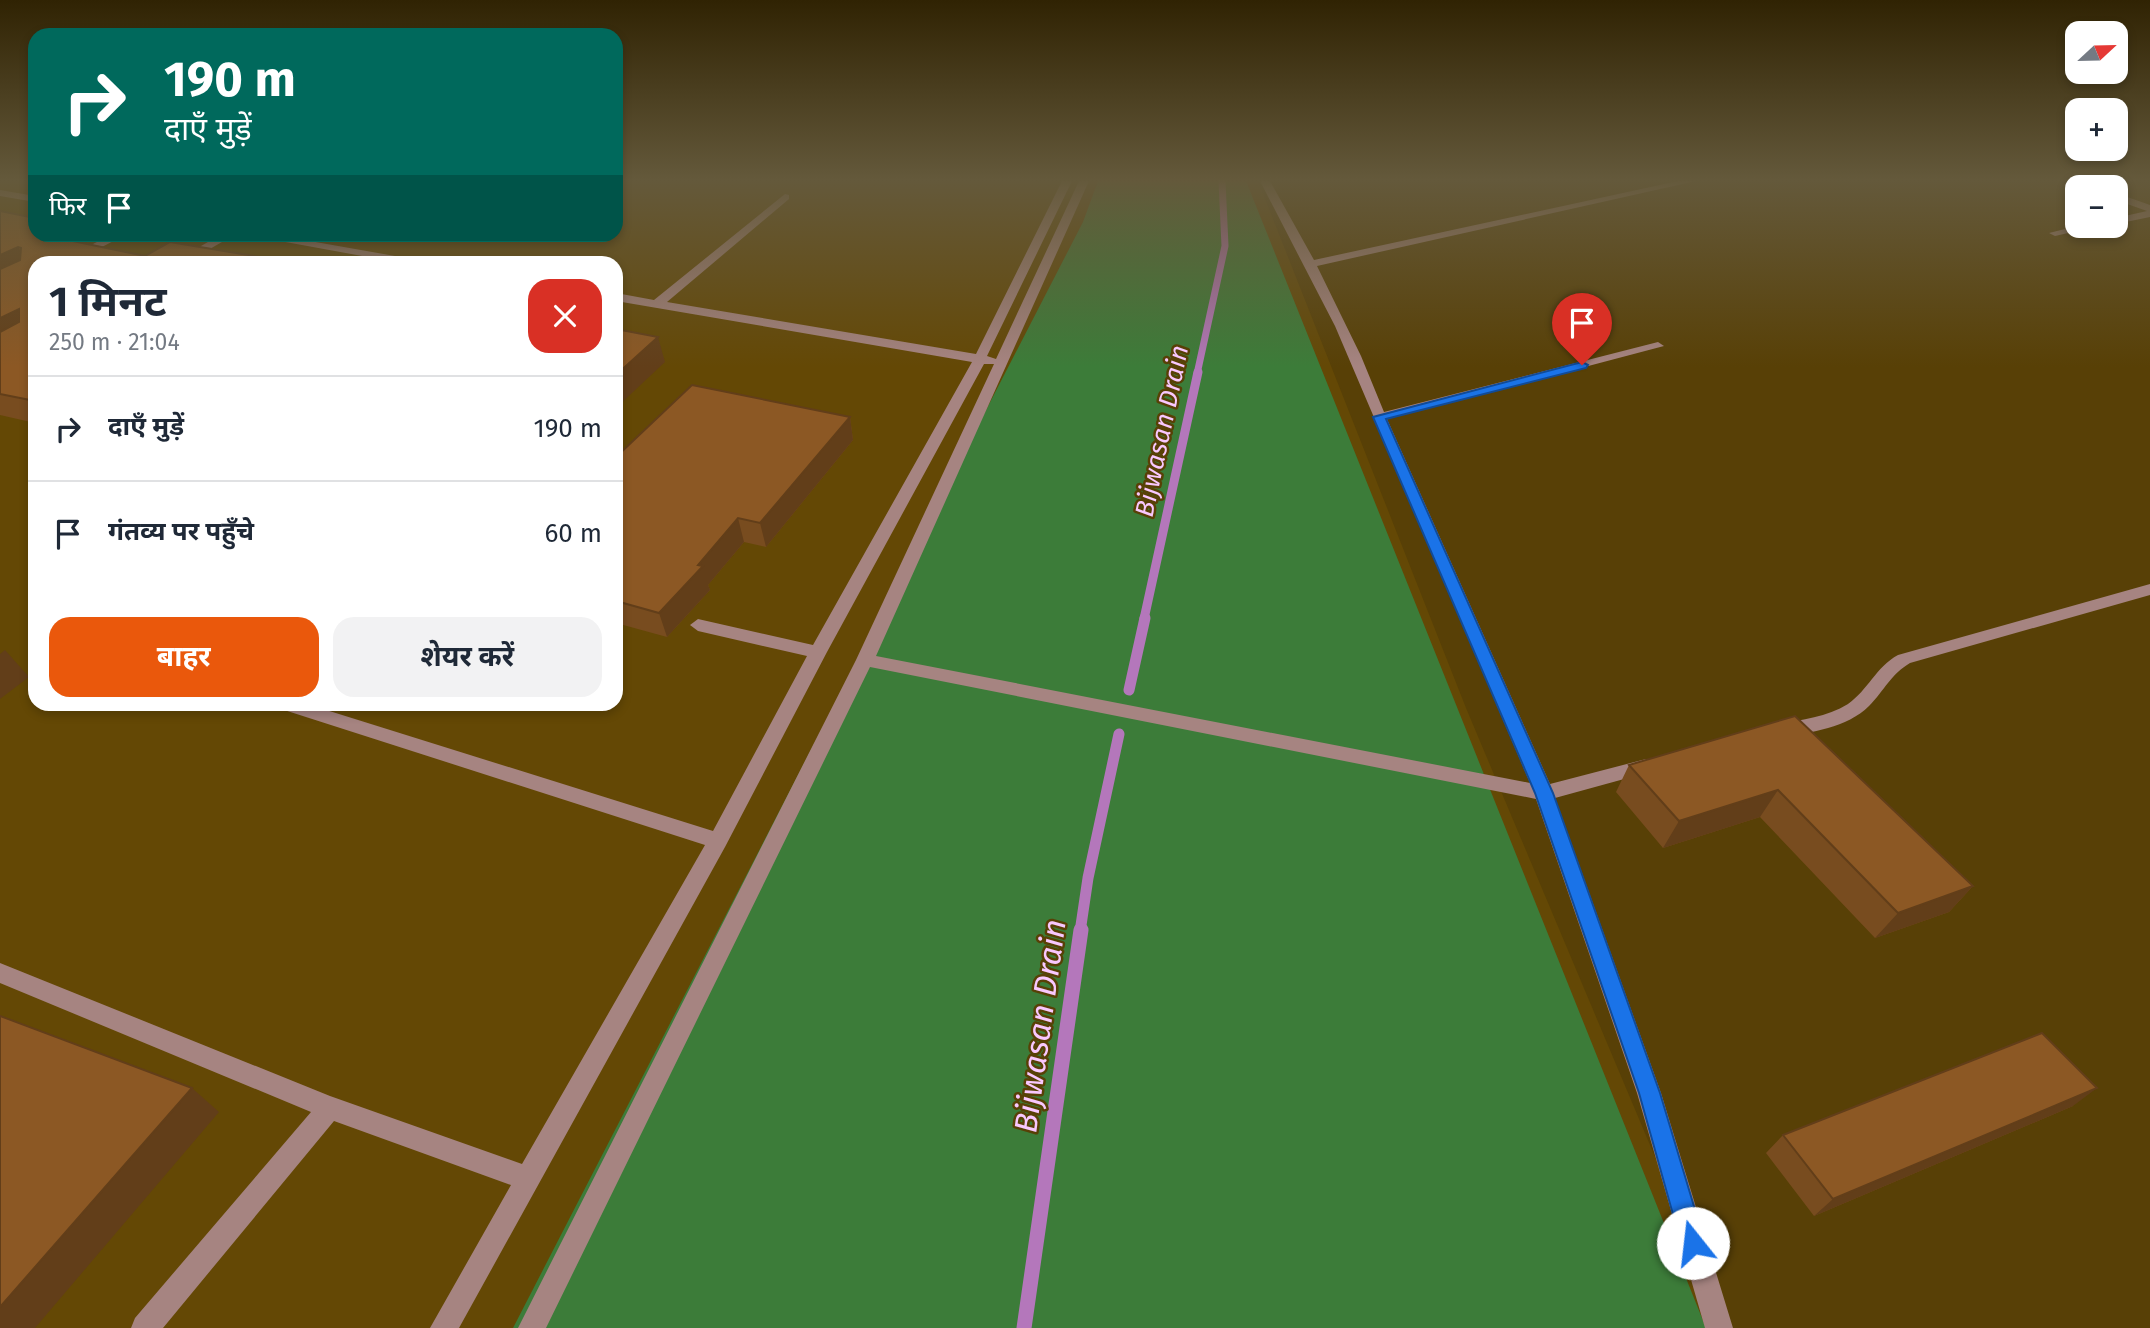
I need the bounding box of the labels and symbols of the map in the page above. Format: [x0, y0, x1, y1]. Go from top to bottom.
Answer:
north arrow [2065, 21, 2128, 84]
pin [1552, 293, 1612, 365]
water label: Bijwasan Drain [1129, 342, 1195, 520]
water label: Bijwasan Drain [1006, 917, 1074, 1135]
position arrow [1656, 1206, 1730, 1280]

